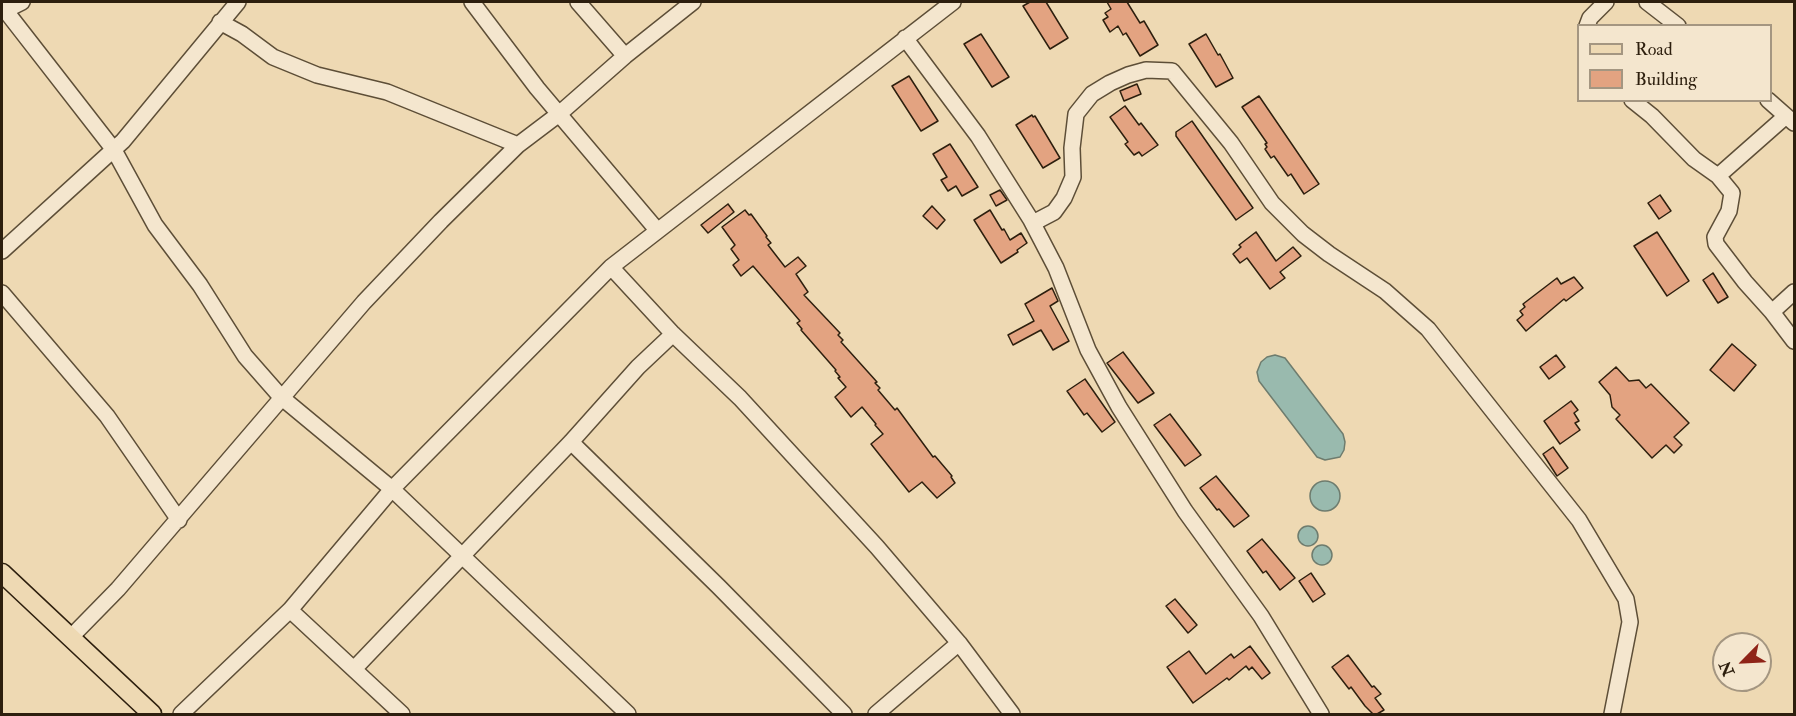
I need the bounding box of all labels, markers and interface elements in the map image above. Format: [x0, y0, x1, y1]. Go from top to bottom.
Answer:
legend [1577, 24, 1772, 102]
text: Road [1635, 38, 1673, 61]
text: Building [1635, 68, 1697, 91]
north arrow [1712, 632, 1772, 692]
text: N [1715, 658, 1739, 679]

